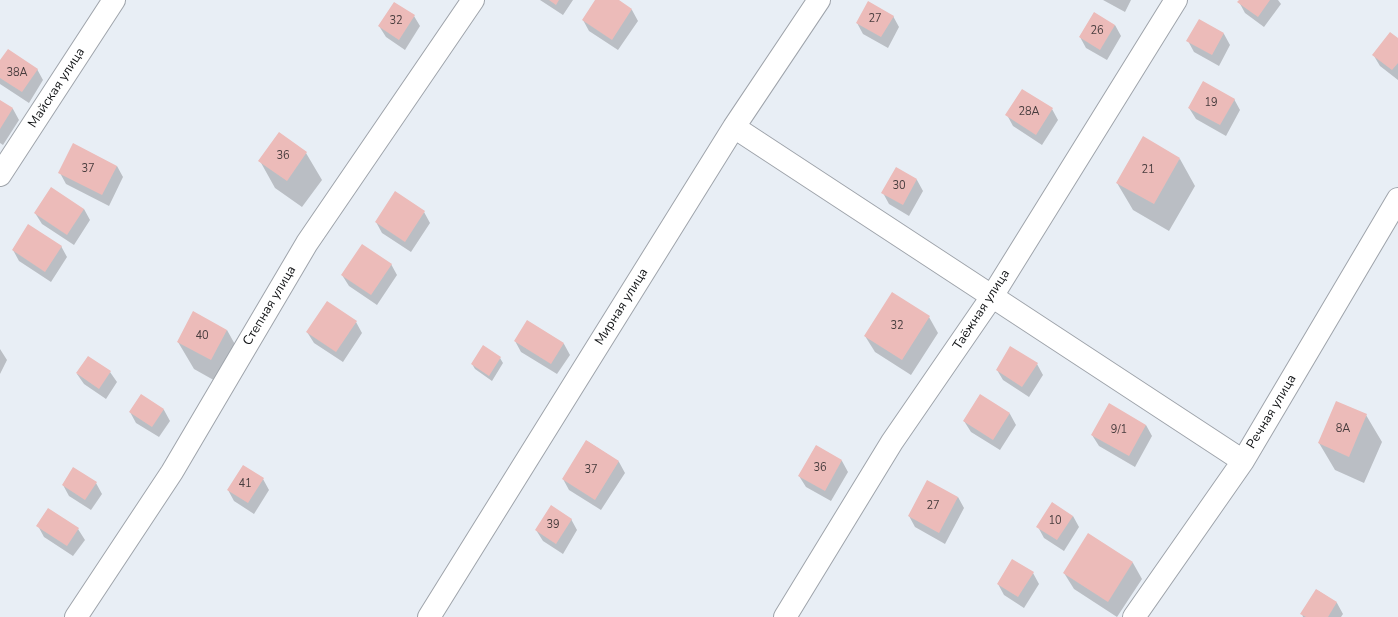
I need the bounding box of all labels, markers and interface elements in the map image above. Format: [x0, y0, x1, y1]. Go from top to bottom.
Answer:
house number: 27 [868, 12, 882, 26]
house number: 32 [389, 14, 403, 28]
house number: 26 [1090, 24, 1104, 38]
street label: Майская улица [25, 45, 89, 131]
house number: 38А [6, 66, 28, 80]
house number: 19 [1204, 96, 1218, 110]
house number: 28А [1018, 105, 1040, 119]
house number: 36 [276, 149, 290, 163]
house number: 37 [81, 162, 95, 176]
house number: 21 [1141, 163, 1155, 177]
house number: 30 [892, 179, 906, 193]
street label: Степная улица [240, 263, 300, 349]
street label: Мирная улица [592, 266, 652, 348]
street label: Таёжная улица [950, 267, 1014, 353]
house number: 32 [890, 319, 904, 333]
house number: 40 [195, 329, 209, 343]
street label: Речная улица [1244, 372, 1300, 452]
house number: 8А [1336, 422, 1350, 436]
house number: 9/1 [1111, 423, 1127, 437]
house number: 36 [813, 461, 827, 475]
house number: 37 [584, 463, 598, 477]
house number: 41 [238, 477, 252, 491]
house number: 27 [926, 499, 940, 513]
house number: 10 [1048, 514, 1062, 528]
house number: 39 [546, 518, 560, 532]

